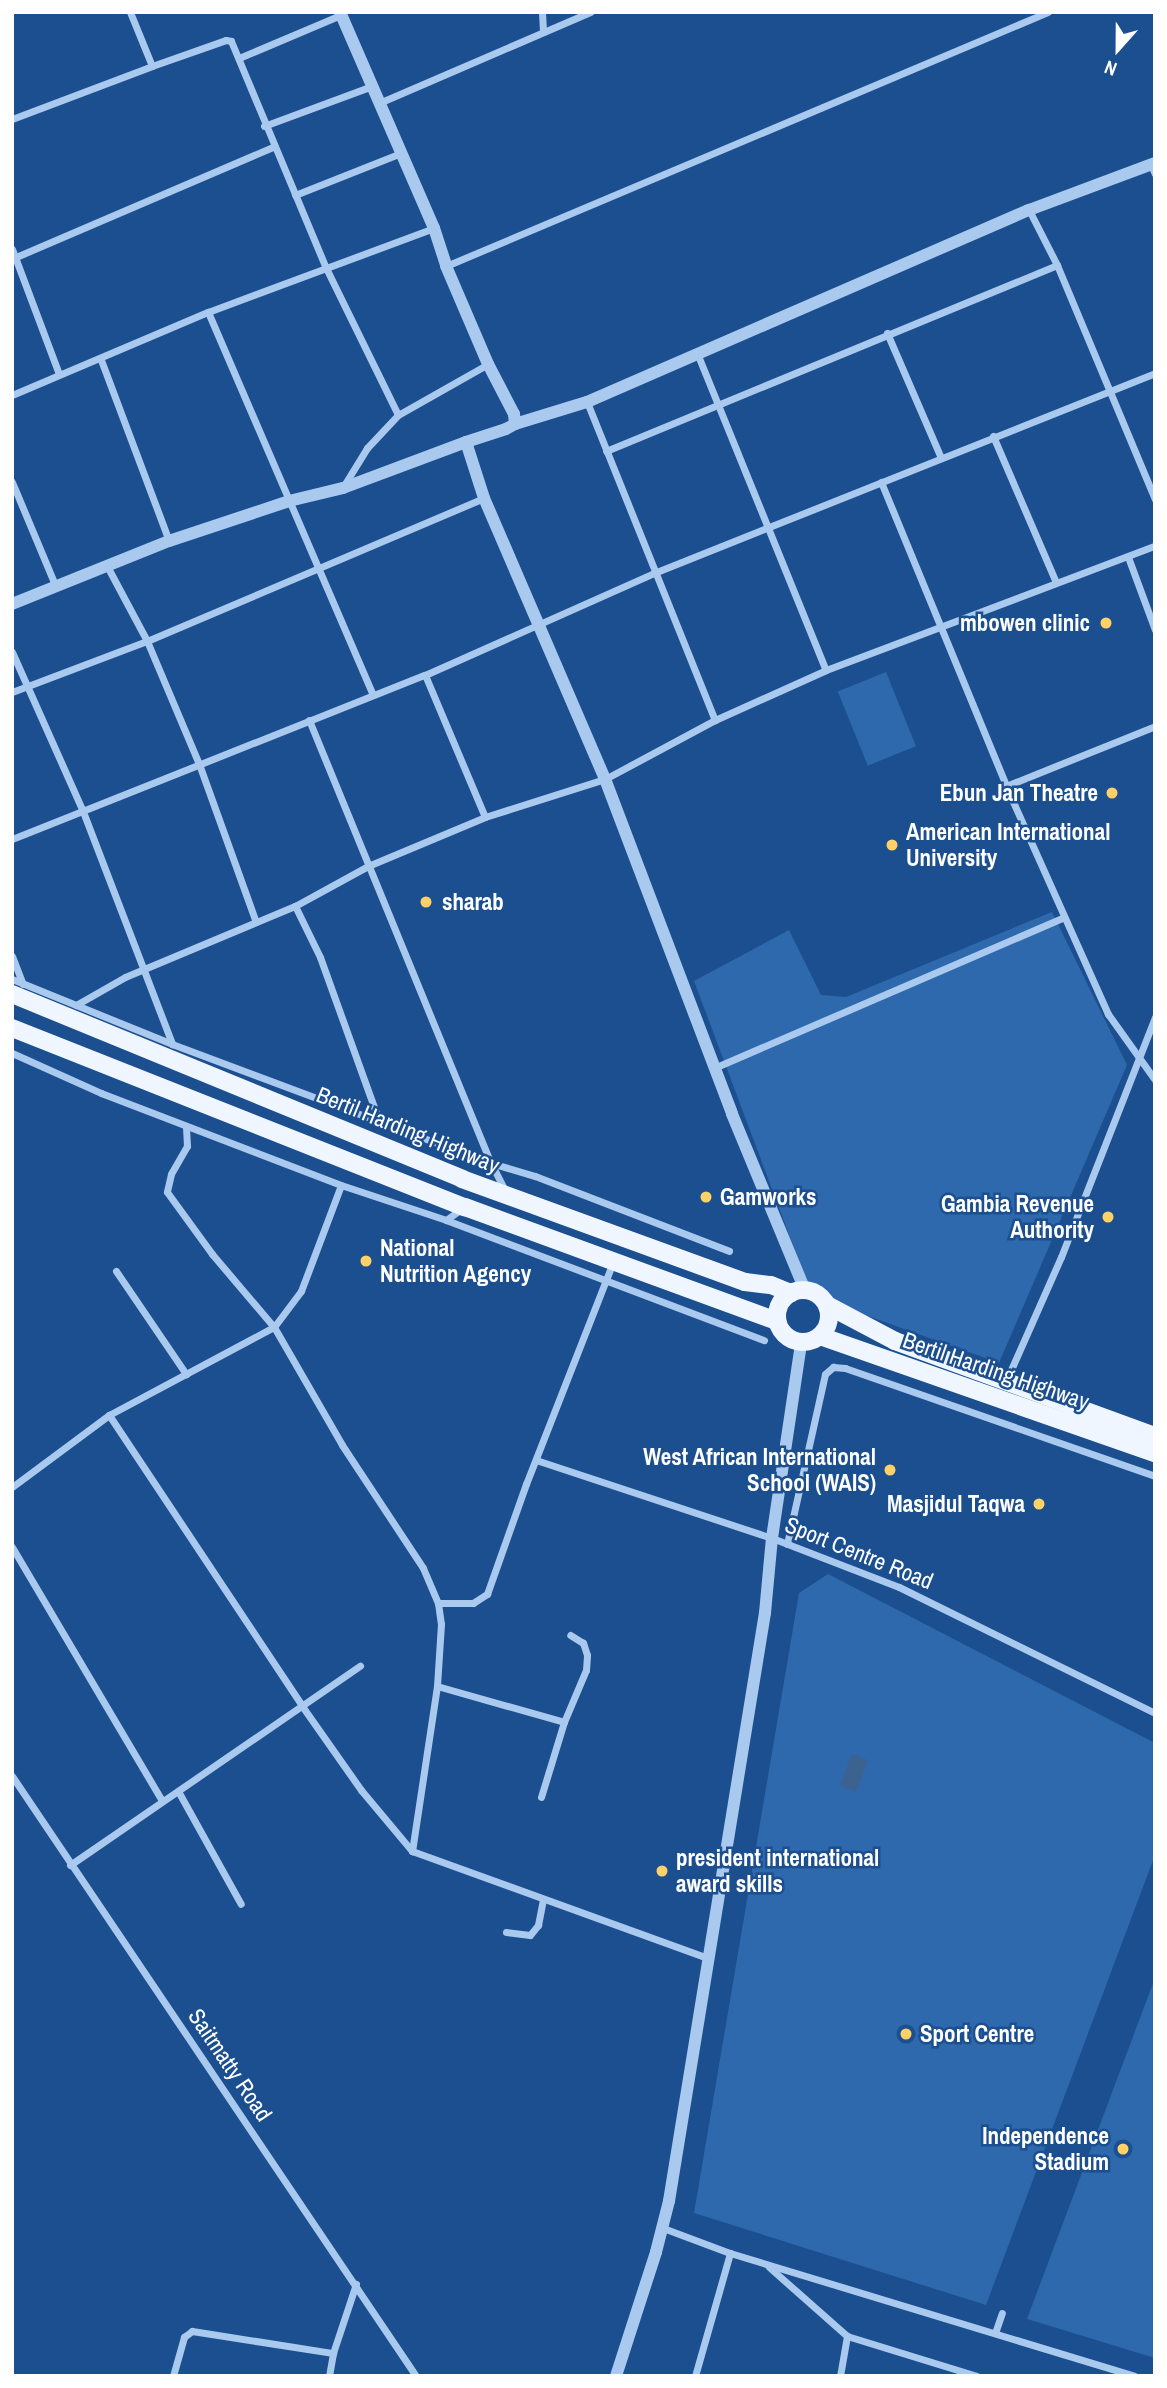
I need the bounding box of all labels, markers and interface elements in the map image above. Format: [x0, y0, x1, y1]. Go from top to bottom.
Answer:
north arrow [1083, 14, 1153, 84]
text: N [1101, 54, 1120, 83]
place label: mbowen clinic [960, 609, 1090, 637]
marker: mbowen clinic [1096, 613, 1116, 633]
place label: Ebun Jan Theatre [940, 779, 1098, 807]
marker: Ebun Jan Theatre [1104, 785, 1120, 801]
place label: American International University [906, 818, 1110, 872]
marker: American International University [884, 837, 900, 853]
place label: sharab [442, 888, 504, 916]
marker: sharab [416, 892, 436, 912]
street label: Bertil Harding Highway [312, 1081, 504, 1179]
place label: Gamworks [720, 1183, 816, 1211]
marker: Gamworks [698, 1189, 714, 1205]
place label: Gambia Revenue Authority [941, 1190, 1094, 1244]
marker: Gambia Revenue Authority [1100, 1209, 1116, 1225]
place label: National Nutrition Agency [380, 1234, 532, 1288]
marker: National Nutrition Agency [358, 1253, 374, 1269]
street label: Bertil Harding Highway [899, 1326, 1093, 1416]
place label: West African International School (WAIS) [643, 1443, 876, 1497]
marker: West African International School (WAIS) [882, 1462, 898, 1478]
place label: Masjidul Taqwa [887, 1490, 1025, 1518]
marker: Masjidul Taqwa [1031, 1496, 1047, 1512]
street label: Sport Centre Road [781, 1511, 937, 1595]
place label: president international award skills [676, 1844, 879, 1898]
marker: president international award skills [654, 1863, 670, 1879]
street label: Saitmatty Road [182, 2003, 278, 2127]
place label: Sport Centre [920, 2020, 1034, 2048]
marker: Sport Centre [898, 2026, 914, 2042]
place label: Independence Stadium [982, 2122, 1109, 2176]
marker: Independence Stadium [1115, 2141, 1131, 2157]

